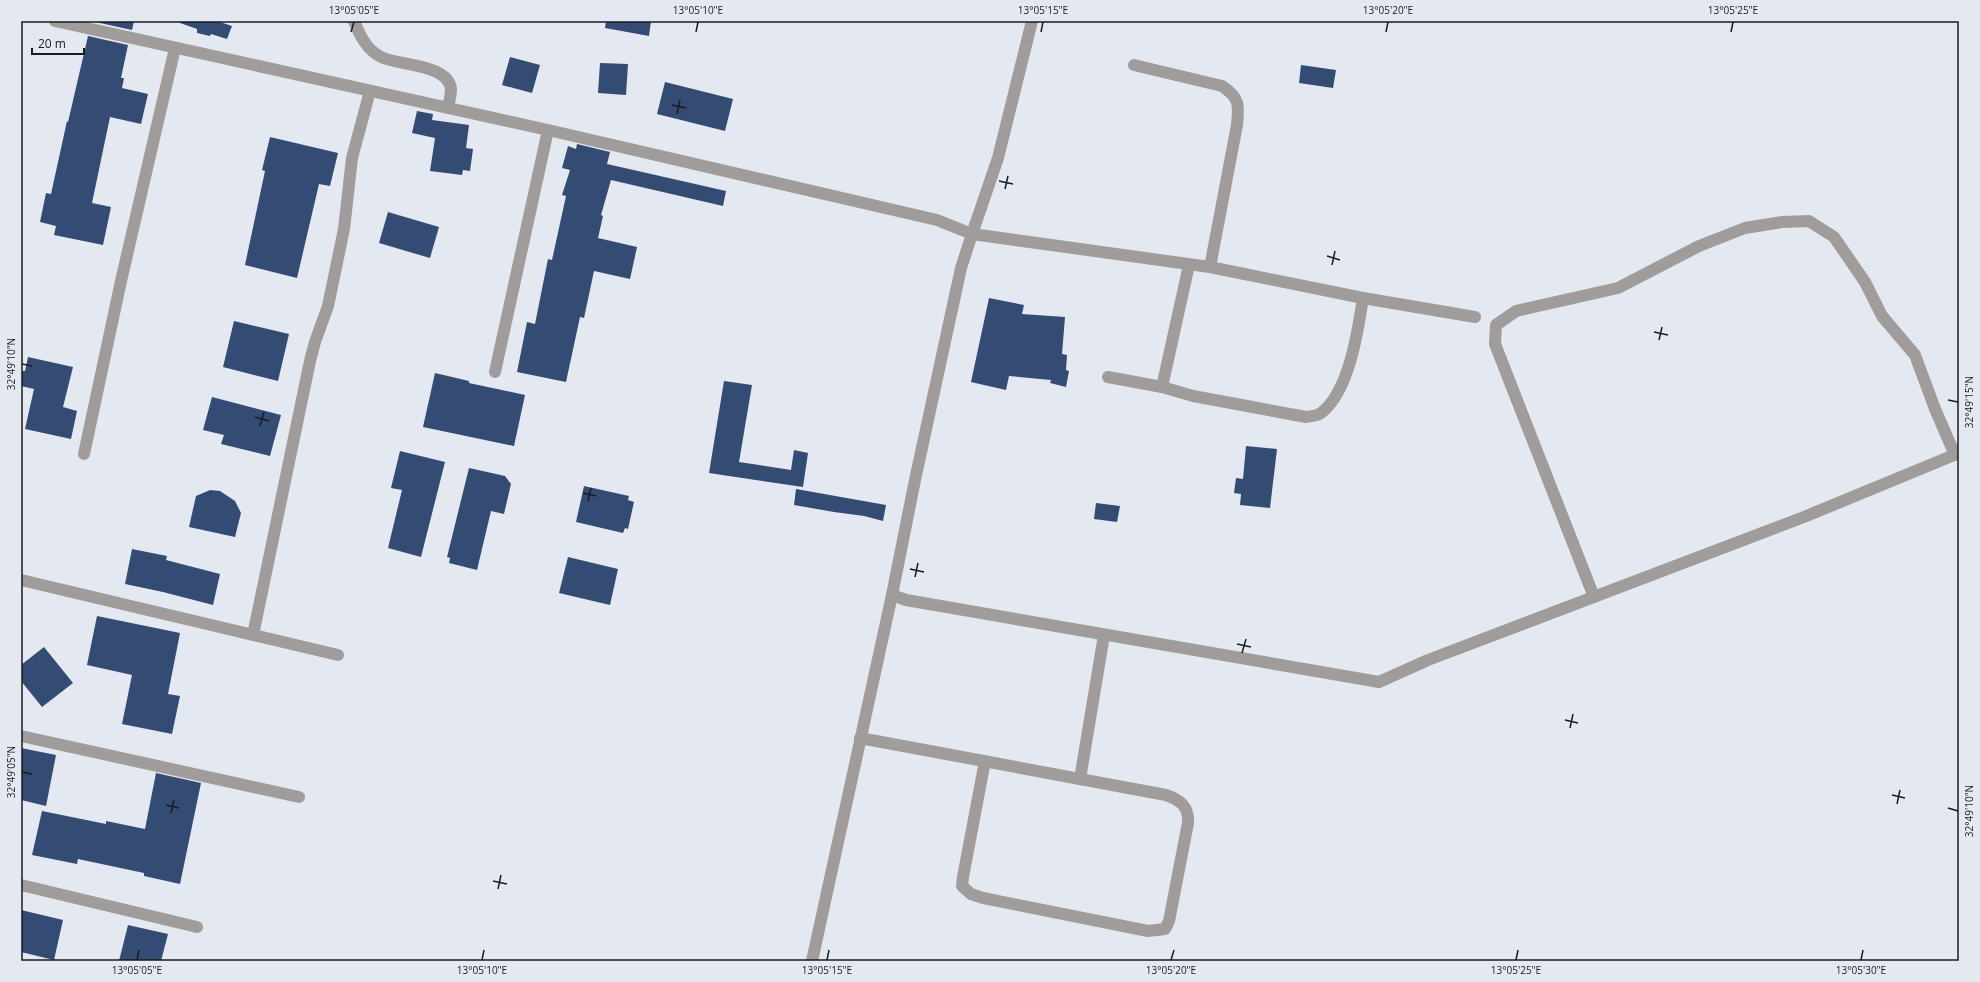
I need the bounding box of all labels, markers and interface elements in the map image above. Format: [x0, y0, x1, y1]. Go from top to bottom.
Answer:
text: 13°05'05"E [329, 3, 379, 17]
text: 13°05'10"E [673, 3, 723, 17]
text: 13°05'15"E [1018, 3, 1068, 17]
text: 13°05'20"E [1363, 3, 1413, 17]
text: 13°05'25"E [1708, 3, 1758, 17]
scale bar [32, 30, 84, 56]
text: 20 m [38, 35, 66, 52]
text: 32°49'10"N [4, 338, 18, 390]
text: 32°49'15"N [1962, 376, 1976, 428]
text: 32°49'05"N [4, 746, 18, 798]
text: 32°49'10"N [1962, 785, 1976, 837]
text: 13°05'05"E [112, 963, 162, 977]
text: 13°05'10"E [457, 963, 507, 977]
text: 13°05'15"E [802, 963, 852, 977]
text: 13°05'20"E [1146, 963, 1196, 977]
text: 13°05'25"E [1491, 963, 1541, 977]
text: 13°05'30"E [1836, 963, 1886, 977]

